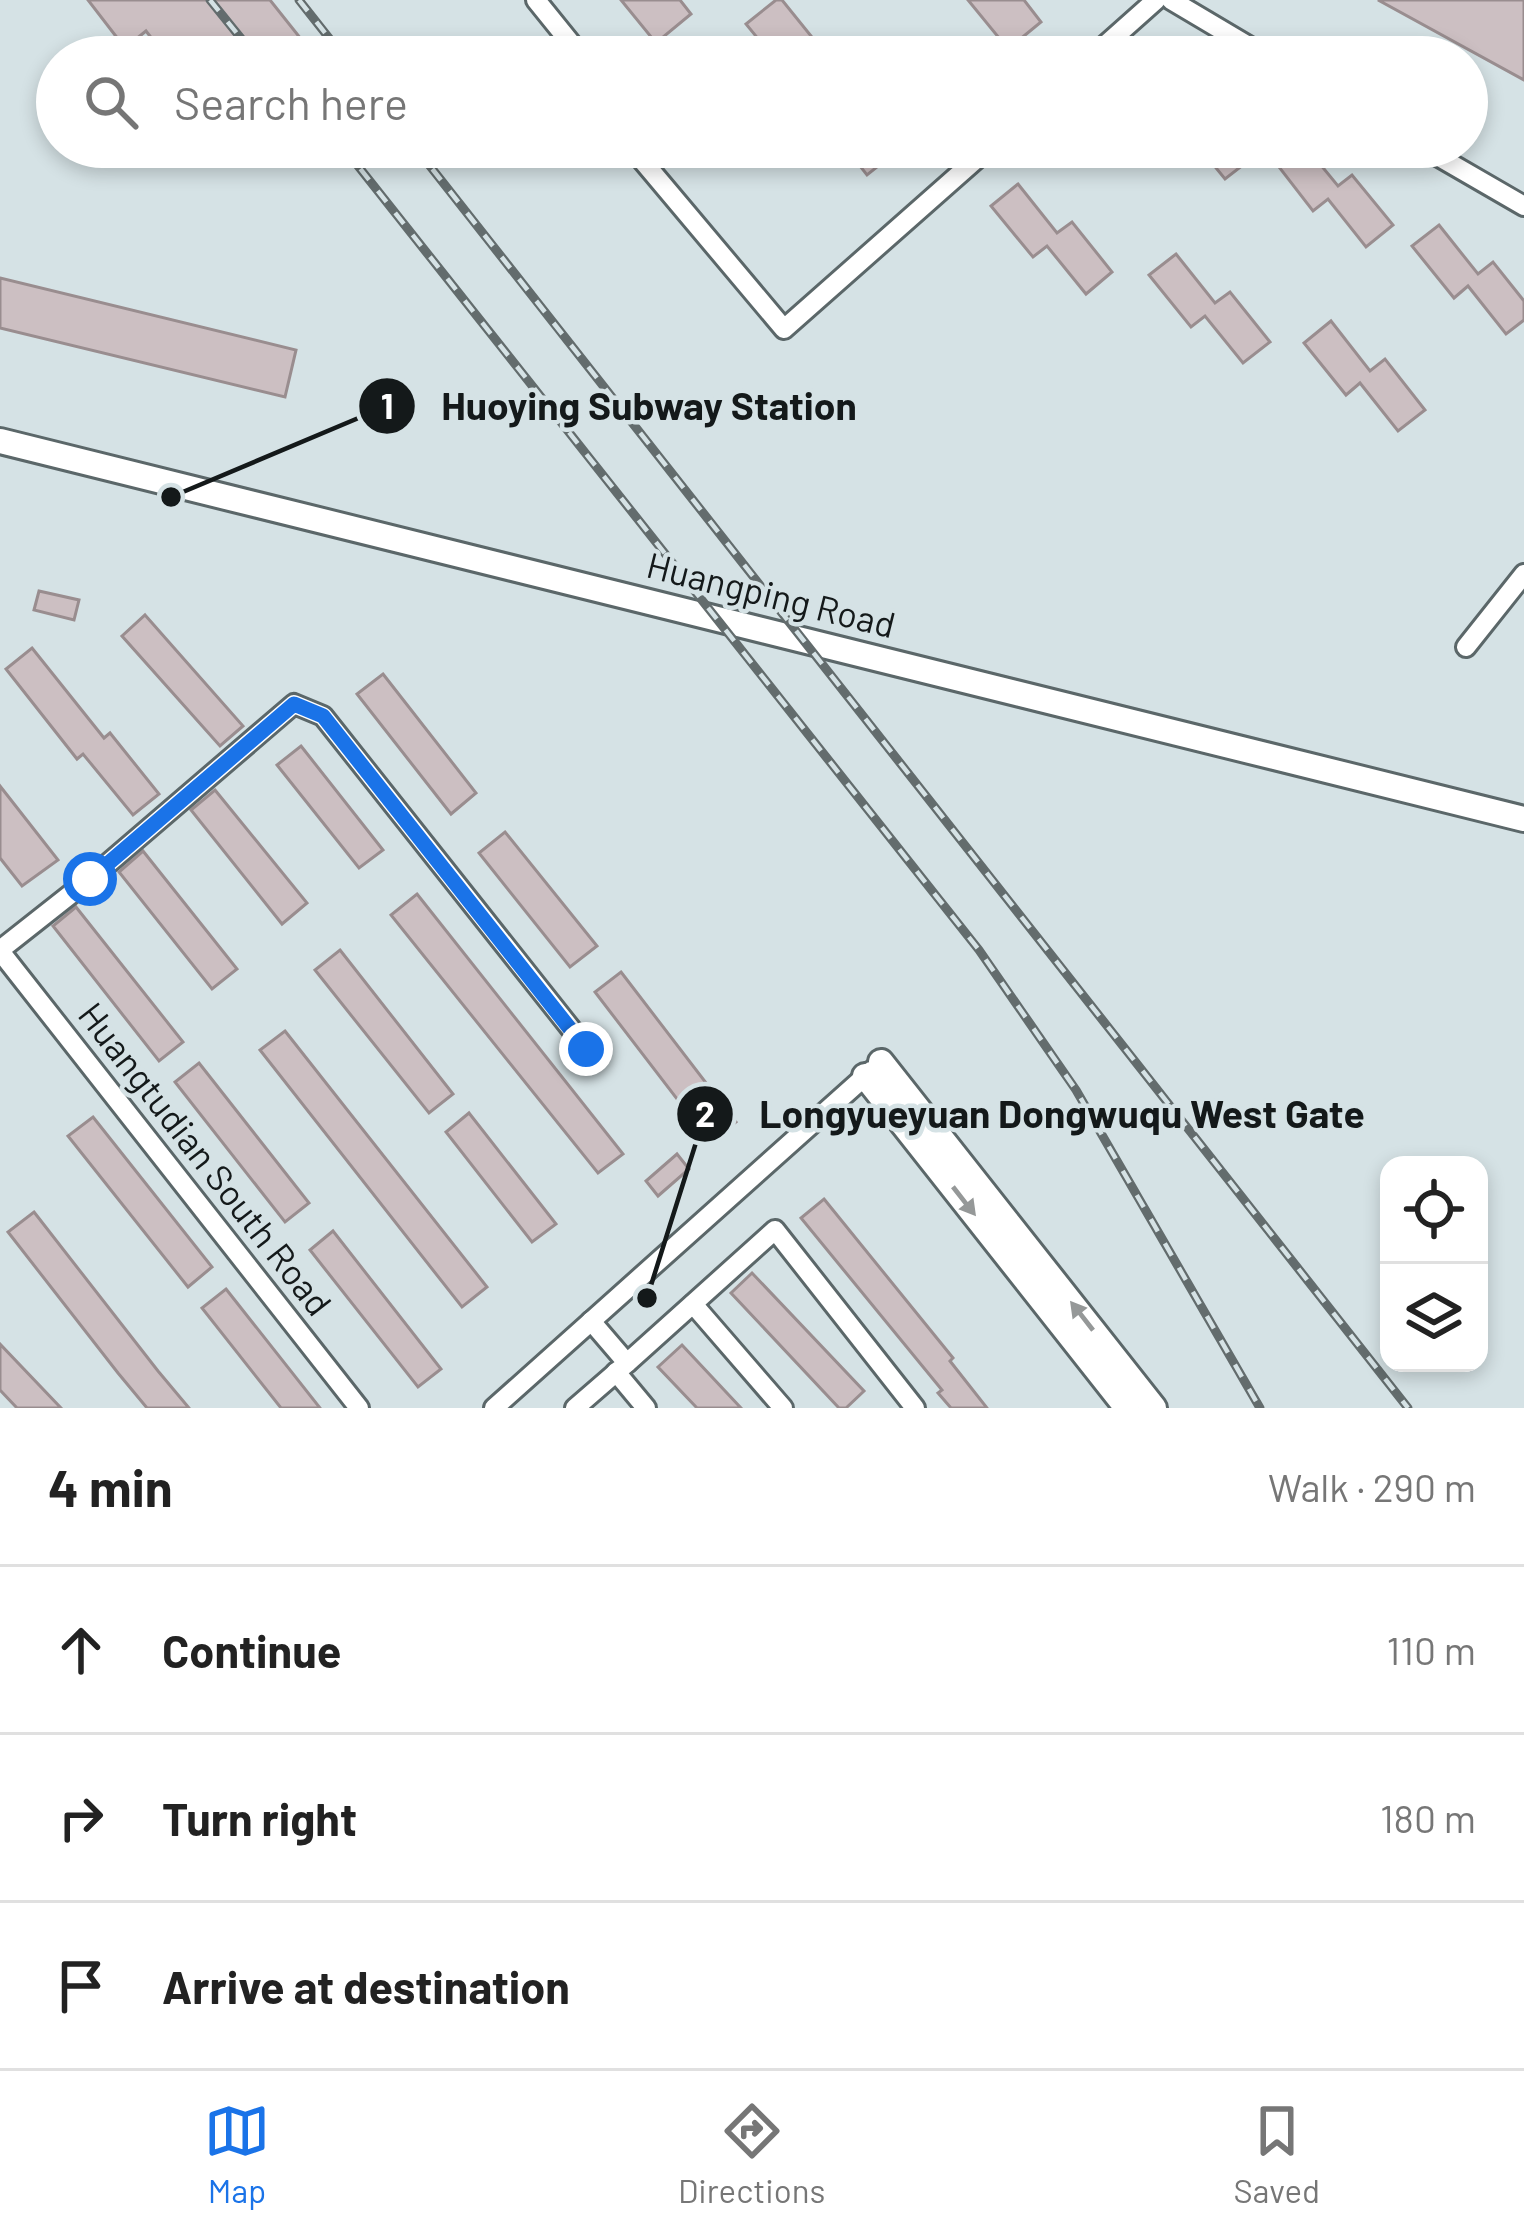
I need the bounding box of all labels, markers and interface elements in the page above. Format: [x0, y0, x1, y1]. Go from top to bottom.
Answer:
search box [36, 36, 1488, 168]
icon: search [78, 69, 144, 135]
text: Search here [174, 75, 408, 129]
callout: Huoying Subway Station [357, 369, 881, 444]
text: Huoying Subway Station [441, 381, 857, 428]
text: 1 [381, 383, 393, 426]
street label: Huangping Road [643, 542, 900, 645]
route start [63, 852, 117, 906]
street label: Huangtudian South Road [71, 993, 342, 1323]
route end [559, 1022, 613, 1076]
callout: Longyueyuan Dongwuqu West Gate [675, 1076, 1388, 1151]
text: Longyueyuan Dongwuqu West Gate [759, 1089, 1365, 1136]
text: 2 [695, 1091, 715, 1134]
map controls [1380, 1156, 1488, 1372]
button: locate [1380, 1156, 1488, 1264]
one-way arrow [951, 1186, 976, 1217]
button: layers [1380, 1264, 1488, 1372]
one-way arrow [1070, 1301, 1095, 1332]
text: 4 min [48, 1456, 173, 1517]
text: Walk · 290 m [1268, 1463, 1476, 1510]
icon: ahead [48, 1617, 114, 1683]
text: Continue [162, 1623, 341, 1677]
text: 110 m [1386, 1626, 1476, 1673]
icon: right [48, 1785, 114, 1851]
text: Turn right [162, 1791, 357, 1845]
text: 180 m [1380, 1794, 1476, 1841]
icon: arrive [48, 1953, 114, 2019]
text: Arrive at destination [162, 1959, 570, 2013]
tab: Map [204, 2098, 270, 2210]
tab: Directions [678, 2098, 825, 2210]
tab: Saved [1233, 2098, 1320, 2210]

